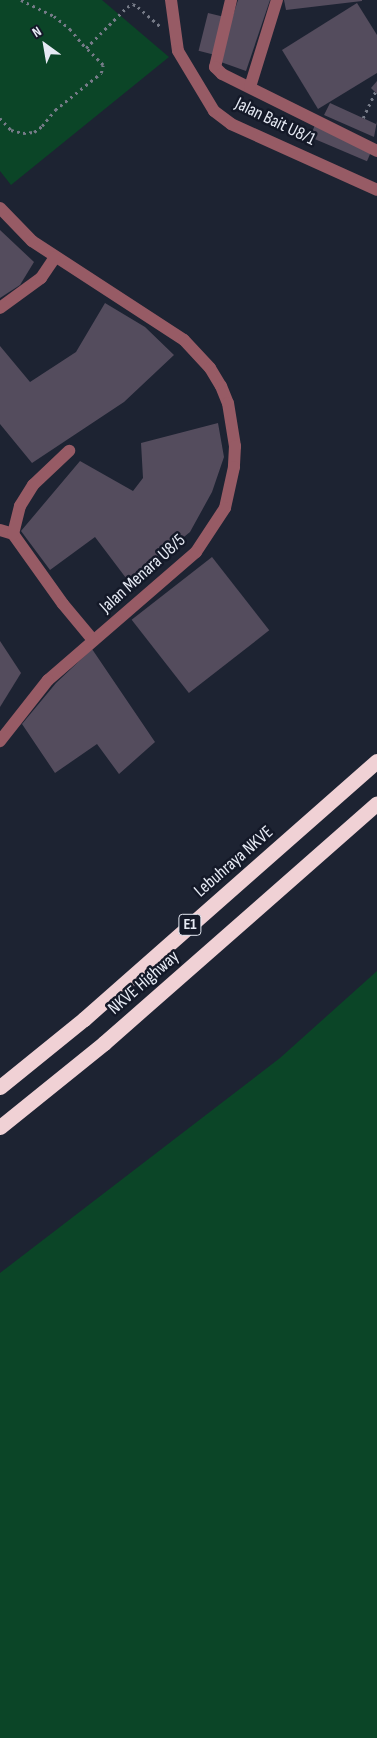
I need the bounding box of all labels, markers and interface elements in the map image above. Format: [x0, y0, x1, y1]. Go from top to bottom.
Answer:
north arrow [20, 20, 70, 70]
text: N [29, 23, 44, 41]
street label: Jalan Bait U8/1 [231, 93, 319, 151]
street label: Jalan Menara U8/5 [96, 530, 190, 618]
street label: Lebuhraya NKVE [190, 822, 278, 902]
road number: E1 [178, 912, 202, 938]
street label: NKVE Highway [104, 946, 184, 1020]

